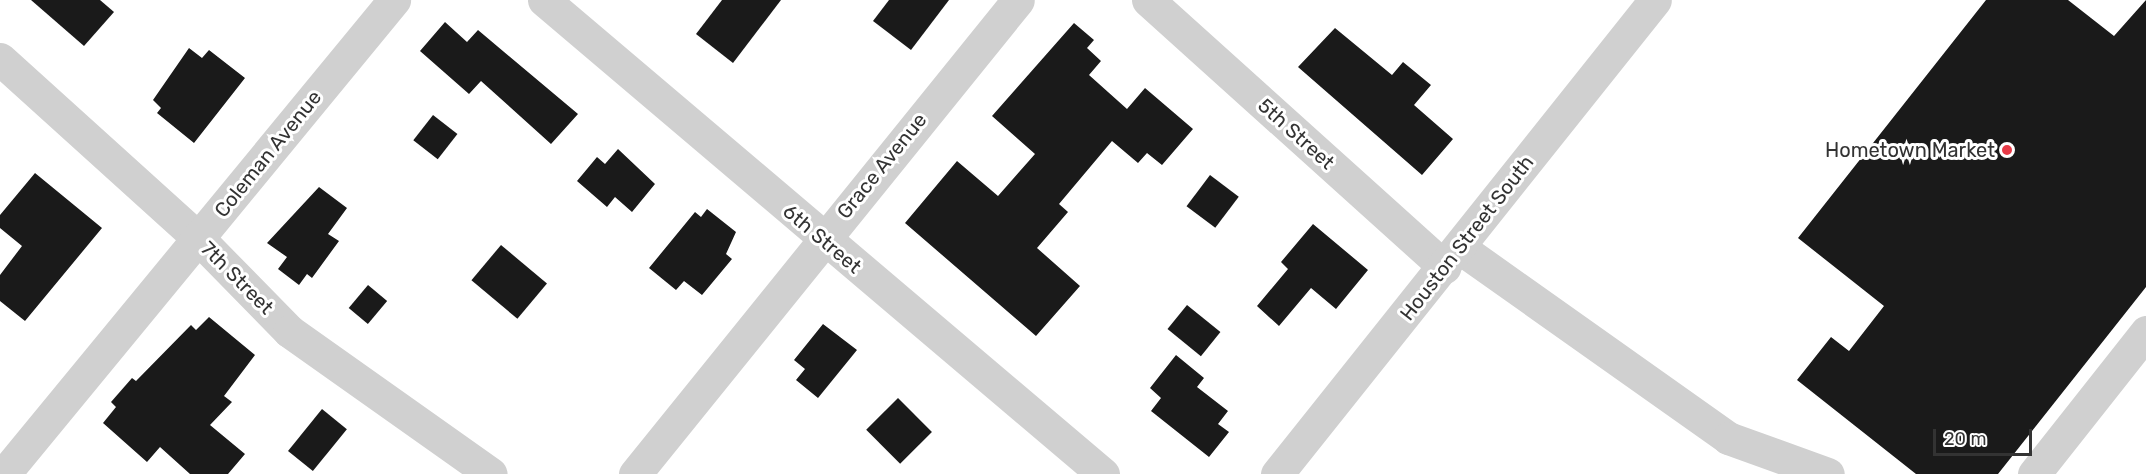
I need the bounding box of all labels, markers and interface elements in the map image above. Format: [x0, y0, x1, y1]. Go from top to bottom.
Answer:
street label: Coleman Avenue [209, 86, 327, 222]
street label: 5th Street [1253, 93, 1339, 175]
street label: Grace Avenue [832, 108, 932, 224]
place label: Hometown Market [1825, 138, 1995, 162]
marker: Hometown Market [2000, 143, 2014, 157]
street label: Houston Street South [1395, 151, 1539, 325]
street label: 6th Street [778, 199, 866, 279]
street label: 7th Street [196, 237, 278, 319]
scale bar [1936, 417, 2035, 455]
text: 20 m [1944, 428, 1986, 450]

